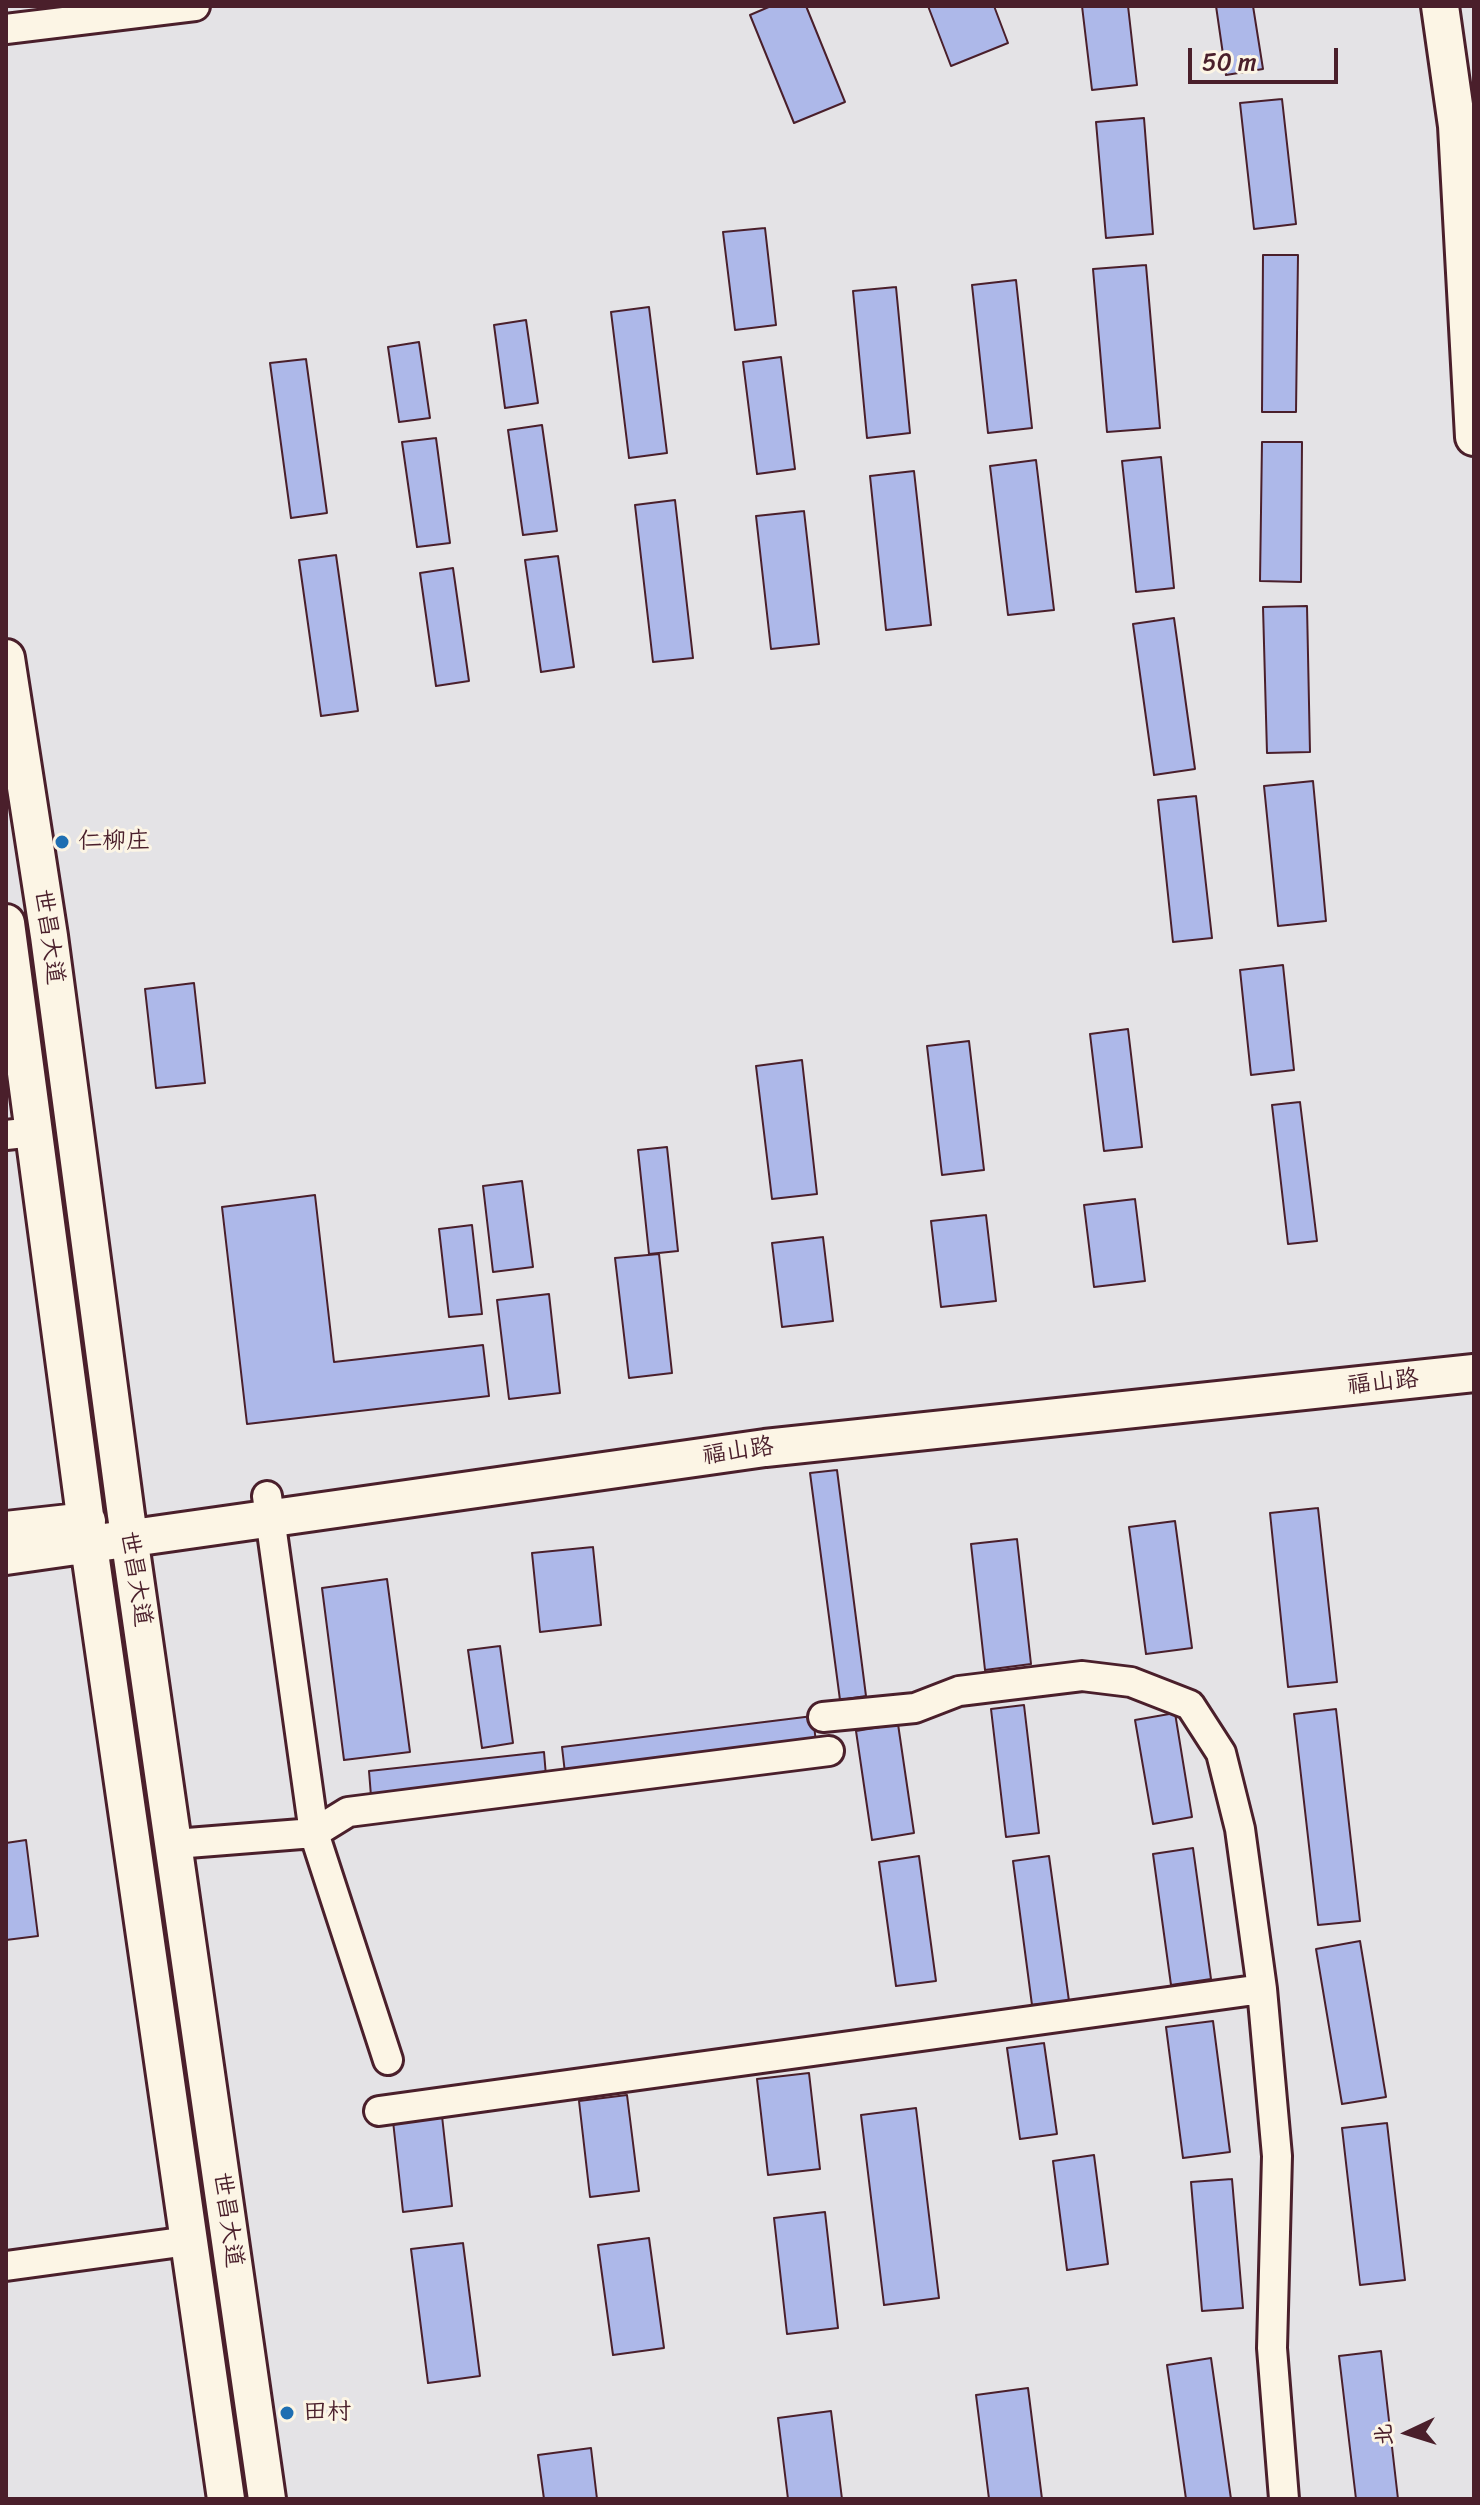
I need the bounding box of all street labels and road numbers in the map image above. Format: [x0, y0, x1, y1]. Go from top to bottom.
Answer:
street label: 世昌大道 [27, 887, 69, 987]
street label: 福山路 [1346, 1365, 1420, 1401]
street label: 福山路 [700, 1433, 776, 1471]
street label: 世昌大道 [113, 1529, 157, 1629]
street label: 世昌大道 [206, 2170, 248, 2270]

